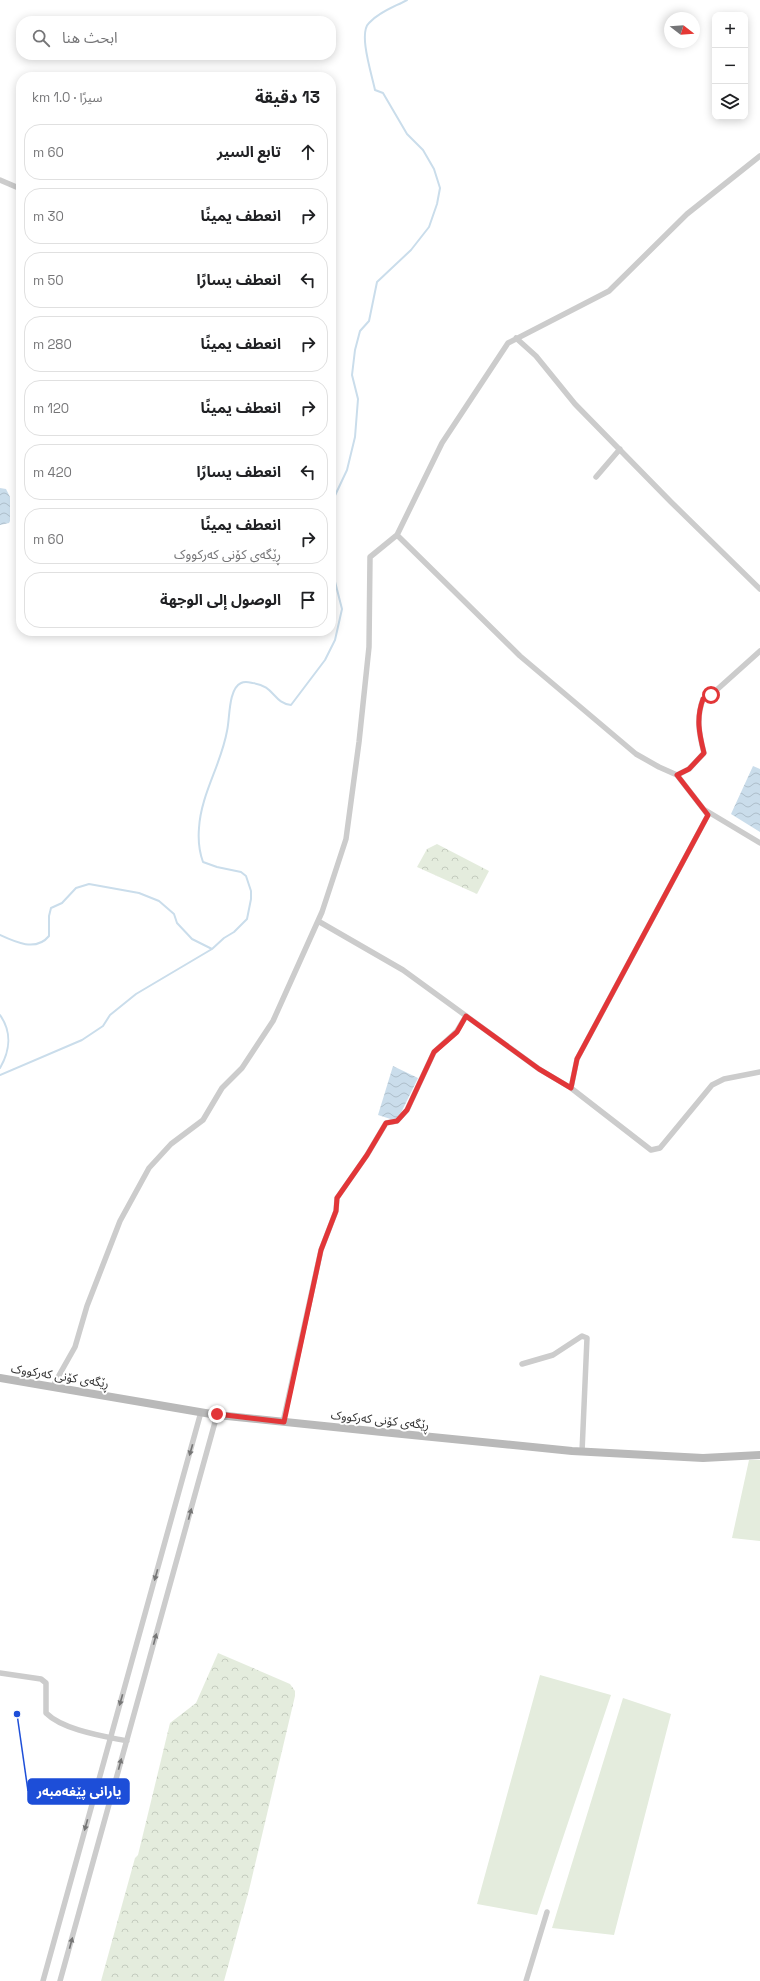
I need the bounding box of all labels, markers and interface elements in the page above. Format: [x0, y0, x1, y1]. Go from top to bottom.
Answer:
north arrow [664, 12, 700, 48]
map controls [712, 12, 748, 120]
button: + [712, 12, 748, 48]
search box [16, 16, 336, 60]
icon: search [30, 27, 52, 49]
text: ابحث هنا [62, 28, 118, 47]
button: − [712, 48, 748, 84]
button: layers [712, 84, 748, 120]
text: 13 دقيقة [255, 86, 320, 108]
text: سيرًا · 1.0 km [32, 89, 102, 106]
icon: ahead [297, 141, 319, 163]
text: تابع السير [217, 142, 281, 161]
text: 60 m [33, 144, 64, 161]
icon: right [297, 205, 319, 227]
text: انعطف يمينًا [200, 206, 281, 225]
text: 30 m [33, 208, 64, 225]
icon: left [297, 269, 319, 291]
text: انعطف يسارًا [197, 270, 281, 289]
text: 50 m [33, 272, 64, 289]
icon: right [297, 333, 319, 355]
text: انعطف يمينًا [200, 334, 281, 353]
text: 280 m [33, 336, 72, 353]
icon: right [297, 397, 319, 419]
text: انعطف يمينًا [200, 398, 281, 417]
text: 120 m [33, 400, 69, 417]
icon: left [297, 461, 319, 483]
text: انعطف يسارًا [197, 462, 281, 481]
text: 420 m [33, 464, 72, 481]
text: انعطف يمينًا [200, 515, 281, 534]
icon: right [297, 528, 319, 550]
text: 60 m [33, 531, 64, 548]
text: ڕێگەی کۆنی کەرکووک [174, 546, 281, 563]
icon: arrive [297, 589, 319, 611]
text: الوصول إلى الوجهة [160, 590, 281, 609]
route start [702, 686, 720, 704]
street label: ڕێگەی کۆنی کەرکووک [10, 1360, 110, 1394]
route end [208, 1405, 226, 1423]
street label: ڕێگەی کۆنی کەرکووک [330, 1407, 430, 1436]
one-way arrow [188, 1444, 194, 1456]
one-way arrow [187, 1507, 193, 1519]
one-way arrow [153, 1569, 159, 1581]
one-way arrow [152, 1633, 158, 1645]
one-way arrow [118, 1695, 124, 1707]
one-way arrow [118, 1758, 124, 1770]
callout: یارانی پێغەمبەر [28, 1779, 129, 1804]
text: یارانی پێغەمبەر [36, 1783, 121, 1800]
one-way arrow [83, 1820, 89, 1832]
one-way arrow [68, 1937, 74, 1949]

